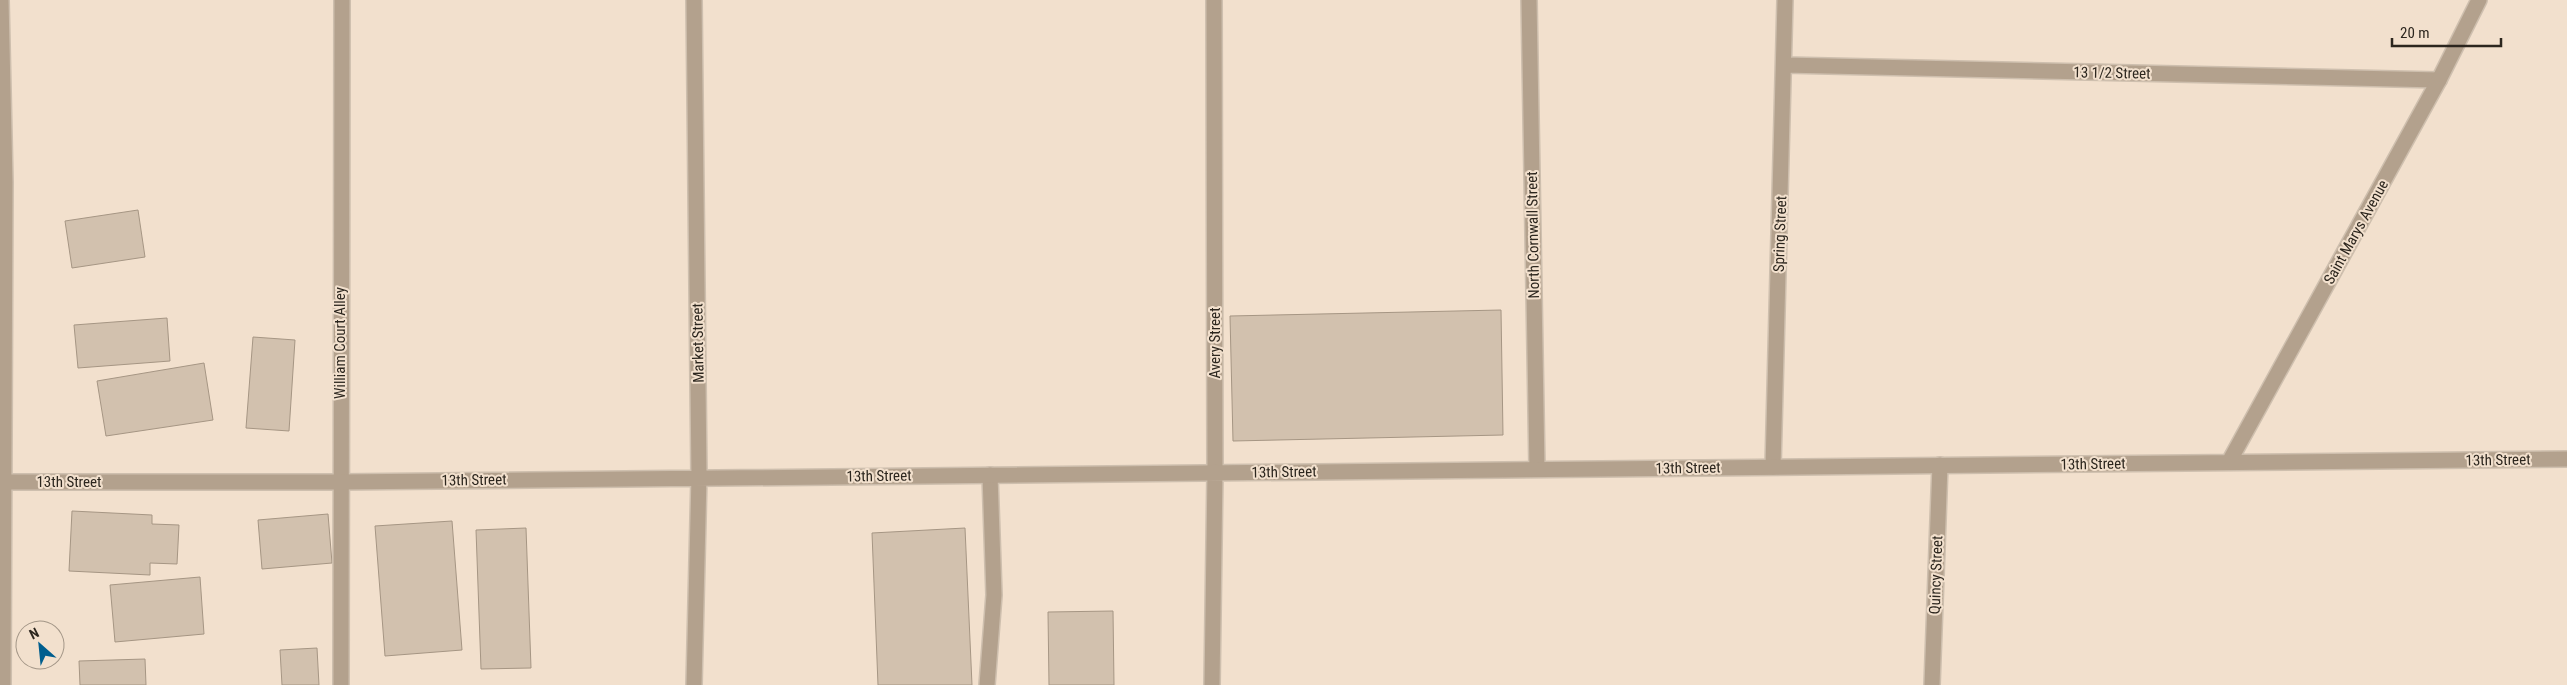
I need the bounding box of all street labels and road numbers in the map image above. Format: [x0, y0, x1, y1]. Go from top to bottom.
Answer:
street label: 13 1/2 Street [2073, 63, 2151, 83]
street label: North Cornwall Street [1523, 171, 1543, 299]
street label: Saint Marys Avenue [2320, 177, 2392, 287]
street label: Spring Street [1770, 195, 1790, 273]
street label: William Court Alley [331, 287, 349, 399]
street label: Market Street [688, 303, 708, 383]
street label: Avery Street [1206, 307, 1224, 379]
street label: 13th Street [2465, 450, 2531, 470]
street label: 13th Street [2060, 454, 2126, 474]
street label: 13th Street [1655, 458, 1721, 478]
street label: 13th Street [1251, 462, 1317, 482]
street label: 13th Street [846, 466, 912, 486]
street label: 13th Street [441, 470, 507, 490]
street label: 13th Street [36, 473, 102, 491]
street label: Quincy Street [1926, 535, 1946, 615]

